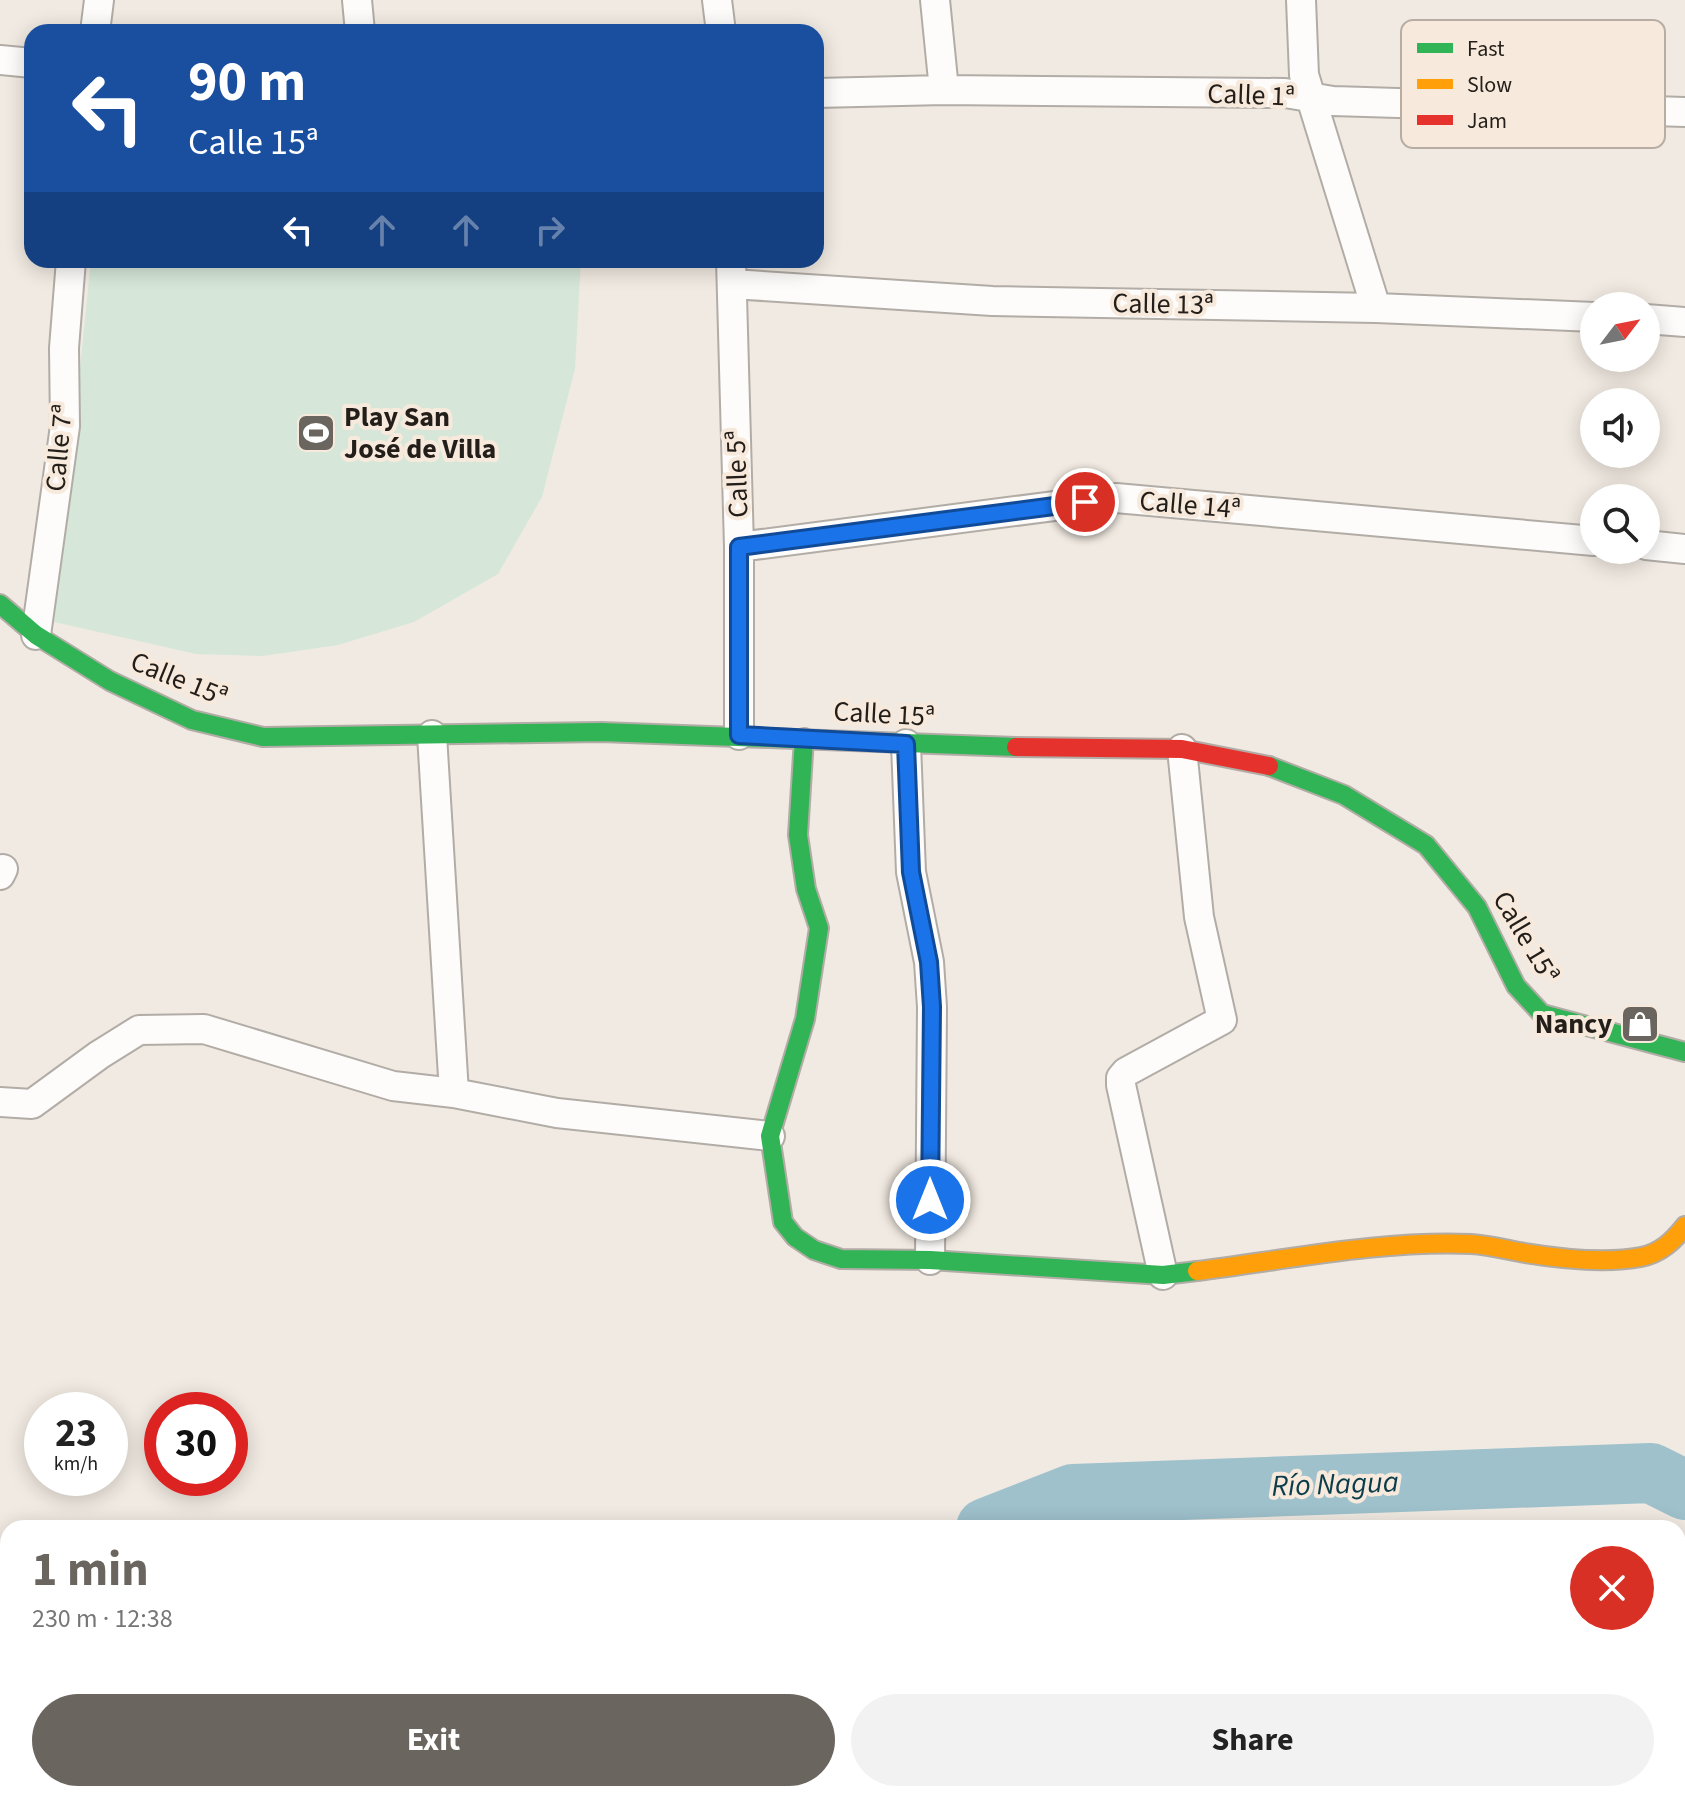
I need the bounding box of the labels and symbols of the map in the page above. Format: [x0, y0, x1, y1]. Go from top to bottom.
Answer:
legend [1401, 20, 1665, 148]
text: Fast [1467, 33, 1505, 65]
text: Slow [1467, 69, 1512, 101]
street label: Calle 1ª [1207, 73, 1295, 117]
text: Jam [1467, 105, 1507, 137]
street label: Calle 13ª [1112, 283, 1214, 325]
north arrow [1580, 292, 1660, 372]
place label: Play San José de Villa [344, 397, 496, 469]
street label: Calle 7ª [35, 403, 83, 493]
sports icon: Play San José de Villa [295, 412, 337, 454]
street label: Calle 5ª [715, 430, 759, 518]
pin [1051, 468, 1119, 536]
street label: Calle 14ª [1138, 481, 1242, 529]
street label: Calle 15ª [125, 641, 233, 717]
street label: Calle 15ª [832, 691, 936, 737]
street label: Calle 15ª [1483, 883, 1569, 991]
shop icon: Nancy [1619, 1003, 1661, 1045]
place label: Nancy [1535, 1004, 1612, 1044]
position arrow [888, 1158, 972, 1242]
speed limit sign: 30 [144, 1392, 248, 1496]
water label: Río Nagua [1271, 1460, 1399, 1508]

